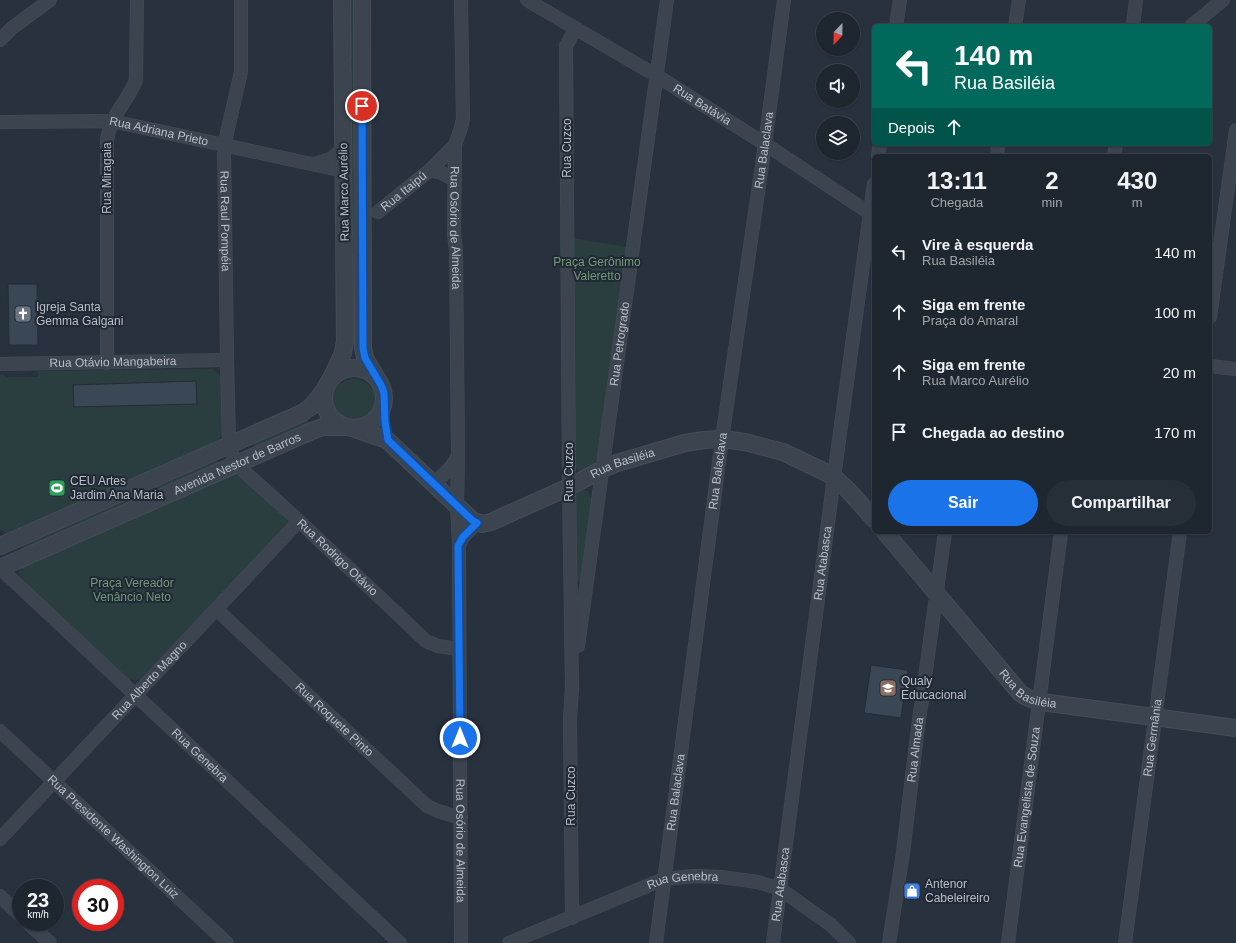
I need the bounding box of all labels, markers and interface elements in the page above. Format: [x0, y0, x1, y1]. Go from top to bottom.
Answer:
north arrow [816, 12, 860, 56]
map controls [816, 12, 860, 160]
icon: left [888, 40, 940, 92]
text: 140 m [954, 40, 1033, 71]
button: sound [816, 64, 860, 108]
text: Rua Basiléia [954, 73, 1055, 93]
street label: Rua Batávia [671, 81, 734, 128]
pin [345, 89, 379, 123]
icon: arrive [351, 95, 373, 117]
street label: Rua Balaclava [752, 111, 776, 190]
street label: Rua Adriana Prieto [108, 114, 210, 149]
button: layers [816, 116, 860, 160]
icon: ahead [943, 116, 965, 138]
street label: Rua Cuzco [560, 118, 574, 178]
text: Depois [888, 119, 935, 136]
street label: Rua Miragaia [100, 142, 114, 214]
street label: Rua Marco Aurélio [336, 142, 352, 241]
street label: Rua Osório de Almeida [447, 166, 463, 290]
text: 13:11 [927, 167, 987, 194]
text: 2 [1045, 167, 1059, 194]
text: 430 [1117, 167, 1157, 194]
street label: Rua Itaipú [378, 169, 429, 214]
street label: Rua Raul Pompéia [217, 171, 233, 272]
text: Chegada [930, 195, 983, 210]
text: min [1042, 195, 1062, 210]
text: m [1132, 195, 1143, 210]
text: Vire à esquerda [922, 236, 1033, 253]
icon: left [888, 241, 910, 263]
text: 140 m [1154, 244, 1196, 261]
text: Rua Basiléia [922, 253, 995, 268]
park label: Praça Gerônimo Valeretto [553, 255, 641, 283]
text: Siga em frente [922, 296, 1025, 313]
place label: Igreja Santa Gemma Galgani [36, 300, 123, 328]
street label: Rua Petrogrado [607, 301, 632, 387]
icon: ahead [888, 301, 910, 323]
church icon: Igreja Santa Gemma Galgani [13, 304, 33, 324]
text: 100 m [1154, 304, 1196, 321]
text: Praça do Amaral [922, 313, 1018, 328]
street label: Rua Otávio Mangabeira [49, 354, 177, 370]
text: Siga em frente [922, 356, 1025, 373]
icon: ahead [888, 361, 910, 383]
text: 20 m [1163, 364, 1196, 381]
text: Rua Marco Aurélio [922, 373, 1029, 388]
icon: arrive [888, 421, 910, 443]
text: Chegada ao destino [922, 424, 1065, 441]
text: 170 m [1154, 424, 1196, 441]
street label: Avenida Nestor de Barros [171, 430, 303, 498]
street label: Rua Balaclava [706, 431, 730, 510]
street label: Rua Cuzco [562, 442, 576, 502]
street label: Rua Basiléia [588, 445, 657, 481]
place label: CEU Artes Jardim Ana Maria [70, 474, 164, 502]
sports icon: CEU Artes Jardim Ana Maria [47, 478, 67, 498]
button: Sair [888, 480, 1038, 526]
button: Compartilhar [1046, 480, 1196, 526]
street label: Rua Rodrigo Otávio [294, 516, 381, 599]
street label: Rua Atabasca [811, 525, 835, 601]
park label: Praça Vereador Venâncio Neto [90, 576, 174, 604]
street label: Rua Alberto Magno [109, 638, 190, 722]
street label: Rua Basiléia [996, 666, 1058, 711]
place label: Qualy Educacional [901, 674, 966, 702]
school or university icon: Qualy Educacional [878, 678, 898, 698]
street label: Rua Roquete Pinto [293, 680, 377, 760]
street label: Rua Germânia [1140, 698, 1165, 777]
street label: Rua Almada [904, 716, 926, 783]
position arrow [439, 717, 481, 759]
street label: Rua Genebra [169, 726, 231, 785]
street label: Rua Evangelista de Souza [1011, 726, 1043, 868]
street label: Rua Balaclava [664, 753, 688, 832]
street label: Rua Cuzco [564, 766, 578, 826]
street label: Rua Presidente Washington Luiz [45, 772, 182, 902]
street label: Rua Osório de Almeida [453, 779, 468, 903]
street label: Rua Atabasca [769, 846, 792, 923]
street label: Rua Genebra [645, 869, 719, 892]
place label: Antenor Cabeleireiro [925, 877, 990, 905]
speed limit sign: 30 [72, 879, 124, 931]
shop icon: Antenor Cabeleireiro [902, 881, 922, 901]
text: 23 [27, 889, 49, 911]
text: km/h [27, 909, 49, 920]

